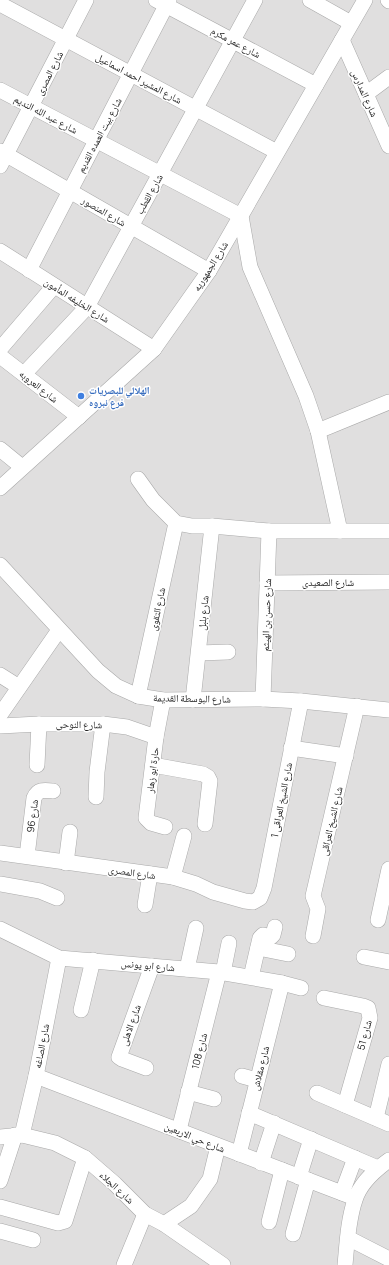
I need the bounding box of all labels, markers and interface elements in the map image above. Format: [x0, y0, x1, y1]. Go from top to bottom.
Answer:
street label: شارع عمر مكرم [208, 23, 264, 62]
street label: شارع المصرى [32, 48, 66, 97]
street label: شارع المشير احمد اسماعيل [93, 49, 185, 107]
street label: شارع المدارس [348, 67, 382, 119]
street label: شارع عبد الله النديم [11, 91, 81, 138]
street label: شارع بيت العمده القديم [73, 95, 126, 175]
street label: شارع القطب [132, 171, 166, 217]
street label: شارع المنصور [78, 192, 129, 229]
street label: شارع الجمهوريه [189, 238, 231, 294]
street label: شارع الخليفه المأمون [42, 274, 113, 326]
street label: شارع العروبه [17, 366, 62, 406]
place label: الهلالي للبصريات فرع نبروه [89, 383, 150, 410]
marker: الهلالي للبصريات فرع نبروه [76, 391, 86, 401]
street label: شارع الصعيدى [302, 575, 354, 589]
street label: شارع حسن بن الهيثم [258, 578, 275, 652]
street label: شارع التقوى [146, 586, 168, 632]
street label: شارع بلبل [194, 594, 212, 631]
street label: شارع البوسطة القديمة [153, 690, 231, 706]
street label: شارع النوحى [56, 717, 103, 731]
street label: حارة ابو زهار [142, 746, 162, 795]
street label: شارع الشيخ العراقى 1 [267, 761, 295, 839]
street label: شارع الشيخ العراقى [316, 785, 346, 857]
street label: شارع 96 [23, 798, 41, 834]
street label: شارع المصرى [107, 862, 157, 882]
street label: شارع ابو يونس [121, 956, 176, 974]
street label: شارع الاهلى [116, 1002, 144, 1048]
street label: شارع 51 [353, 1018, 375, 1052]
street label: شارع الصاغه [30, 1022, 52, 1070]
street label: شارع 108 [188, 1031, 210, 1071]
street label: شارع مقلاش [248, 1044, 272, 1092]
street label: شارع حي الاربعين [162, 1119, 228, 1157]
street label: شارع الجلاء [97, 1167, 138, 1207]

